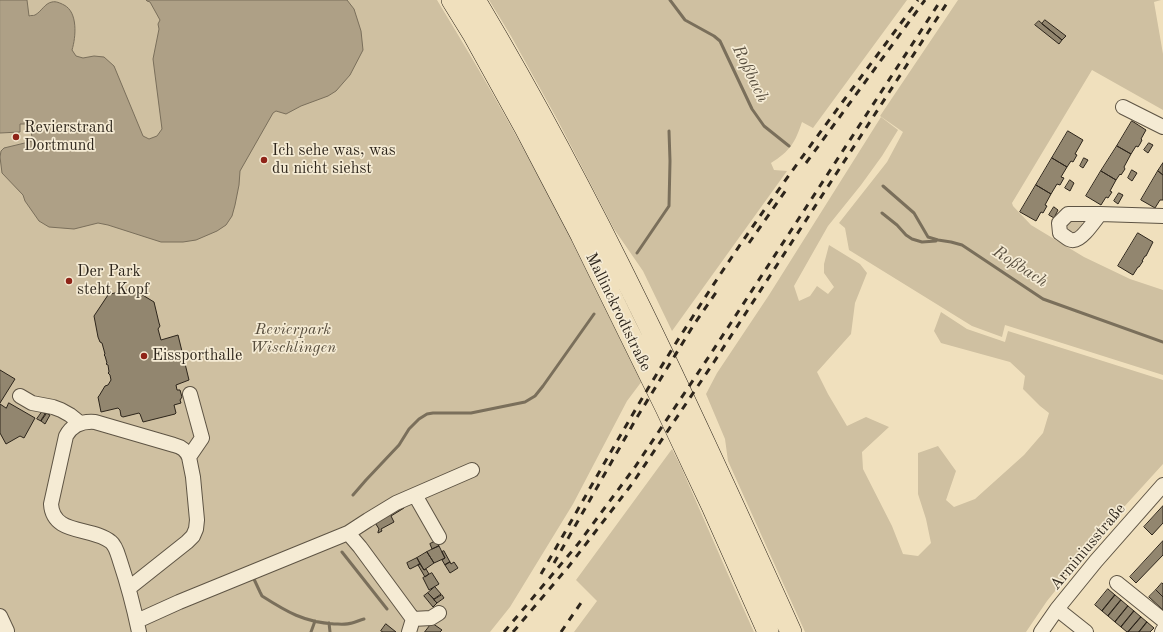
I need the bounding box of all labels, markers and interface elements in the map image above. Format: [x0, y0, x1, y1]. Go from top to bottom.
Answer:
water label: Roßbach [727, 42, 773, 106]
place label: Revierstrand Dortmund [24, 118, 114, 156]
marker: Revierstrand Dortmund [11, 132, 21, 142]
place label: Ich sehe was, was du nicht siehst [272, 141, 396, 179]
marker: Ich sehe was, was du nicht siehst [259, 155, 269, 165]
water label: Roßbach [989, 242, 1051, 292]
street label: Mallinckrodtstraße [581, 250, 655, 374]
place label: Der Park steht Kopf [77, 262, 149, 300]
marker: Der Park steht Kopf [64, 276, 74, 286]
park label: Revierpark Wischlingen [250, 320, 336, 358]
place label: Eissporthalle [152, 346, 242, 366]
marker: Eissporthalle [139, 351, 149, 361]
street label: Arminiusstraße [1046, 500, 1130, 594]

